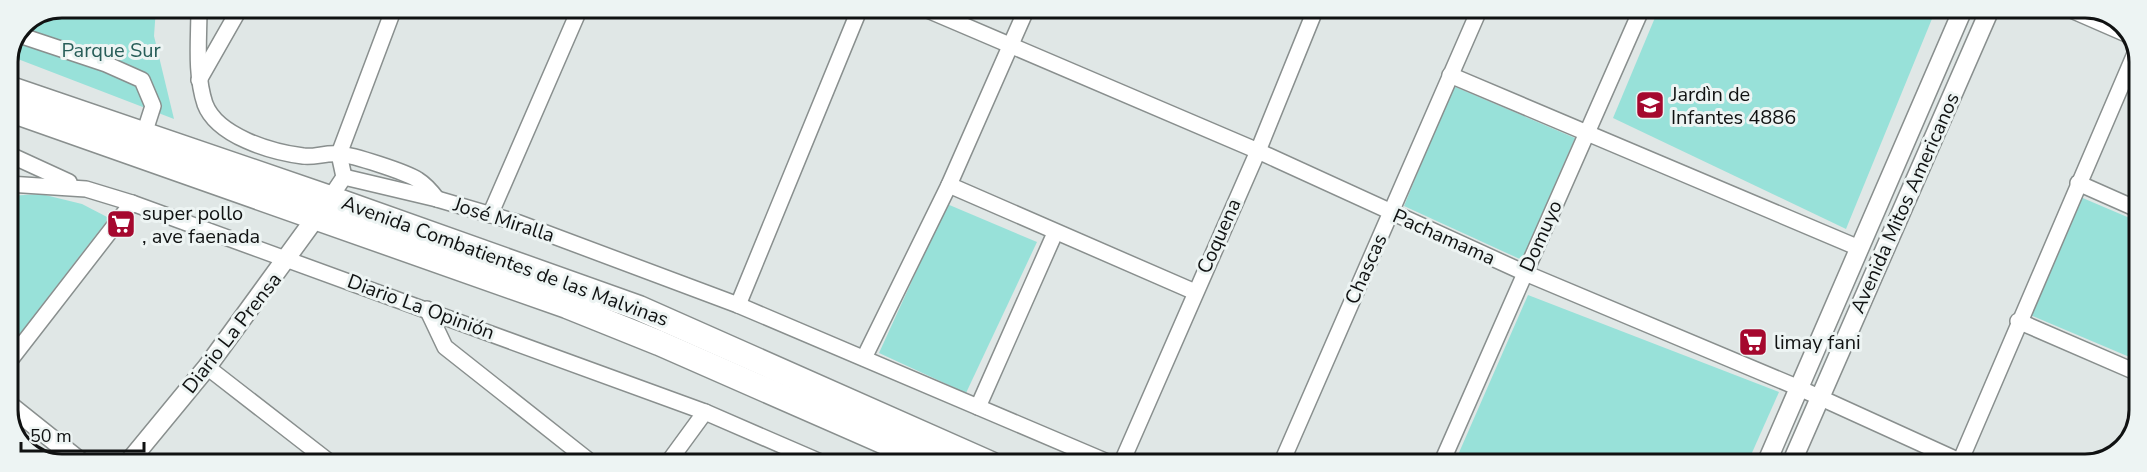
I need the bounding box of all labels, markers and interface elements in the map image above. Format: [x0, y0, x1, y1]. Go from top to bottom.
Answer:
park label: Parque Sur [61, 37, 161, 64]
place label: Jardìn de Infantes 4886 [1670, 81, 1796, 131]
street label: Avenida Mitos Americanos [1844, 88, 1966, 318]
school or university icon: Jardìn de Infantes 4886 [1634, 89, 1666, 121]
street label: Avenida Combatientes de las Malvinas [338, 189, 672, 333]
street label: José Miralla [449, 191, 558, 249]
street label: Coquena [1191, 194, 1247, 278]
street label: Domuyo [1513, 196, 1569, 276]
place label: super pollo , ave faenada [142, 200, 260, 250]
street label: Pachamama [1389, 202, 1499, 272]
supermarket icon: super pollo , ave faenada [105, 208, 137, 240]
street label: Chascas [1339, 230, 1393, 308]
street label: Diario La Prensa [176, 267, 288, 399]
street label: Diario La Opinión [344, 268, 498, 346]
supermarket icon: limay fani [1737, 326, 1769, 358]
place label: limay fani [1774, 329, 1861, 356]
scale bar [21, 415, 144, 453]
text: 50 m [30, 424, 72, 448]

